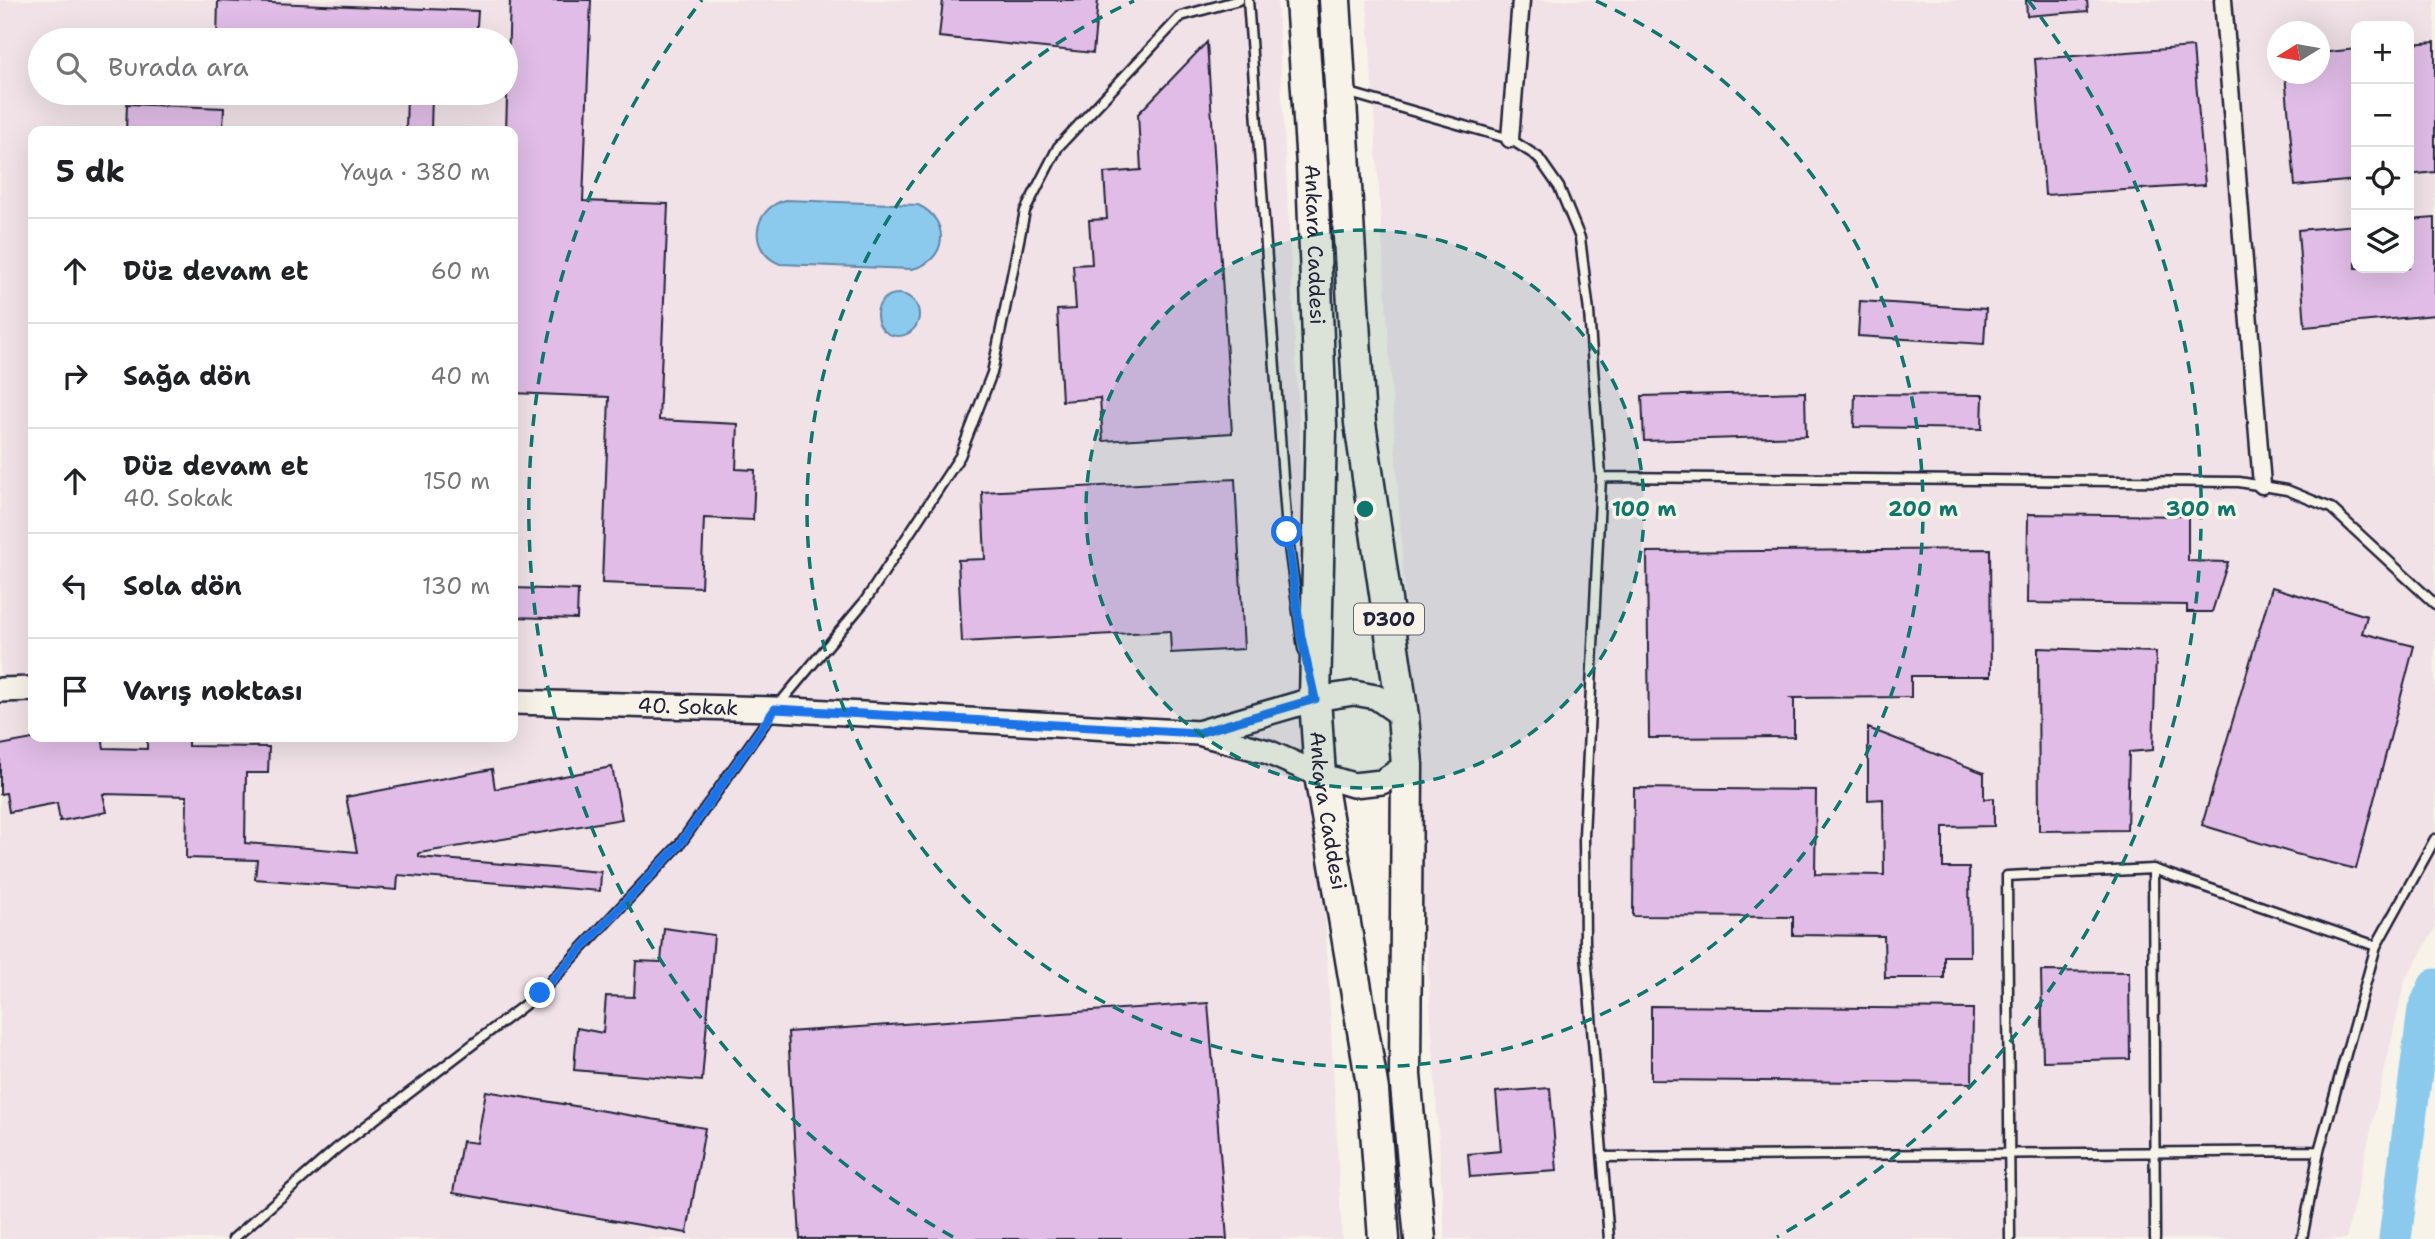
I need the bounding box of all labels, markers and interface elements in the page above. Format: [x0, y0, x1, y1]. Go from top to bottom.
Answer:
north arrow [2267, 21, 2330, 84]
map controls [2351, 21, 2414, 273]
button: + [2351, 21, 2414, 84]
search box [28, 28, 518, 105]
icon: search [52, 48, 90, 86]
text: Burada ara [108, 49, 249, 84]
button: − [2351, 84, 2414, 147]
button: locate [2351, 147, 2414, 210]
text: 5 dk [56, 151, 125, 192]
text: Yaya · 380 m [340, 157, 490, 187]
street label: Ankara Caddesi [1298, 164, 1331, 325]
button: layers [2351, 210, 2414, 273]
icon: ahead [56, 252, 94, 290]
text: Düz devam et [123, 253, 308, 288]
text: 60 m [431, 256, 490, 286]
icon: right [56, 357, 94, 395]
text: Sağa dön [123, 358, 251, 393]
text: 40 m [430, 361, 490, 391]
text: Düz devam et [123, 448, 308, 483]
icon: ahead [56, 462, 94, 500]
text: 150 m [423, 466, 490, 496]
text: 40. Sokak [123, 483, 233, 513]
text: 100 m [1612, 495, 1676, 523]
text: 200 m [1888, 495, 1958, 523]
text: 300 m [2166, 495, 2236, 523]
centre of rings [1353, 497, 1377, 521]
route start [1271, 516, 1302, 547]
icon: left [56, 567, 94, 605]
text: Sola dön [123, 568, 242, 603]
text: 130 m [422, 571, 490, 601]
road number: D300 [1354, 604, 1424, 634]
icon: arrive [56, 672, 94, 710]
text: Varış noktası [123, 673, 303, 708]
street label: 40. Sokak [637, 691, 739, 722]
street label: Ankara Caddesi [1303, 730, 1353, 892]
route end [524, 977, 555, 1008]

